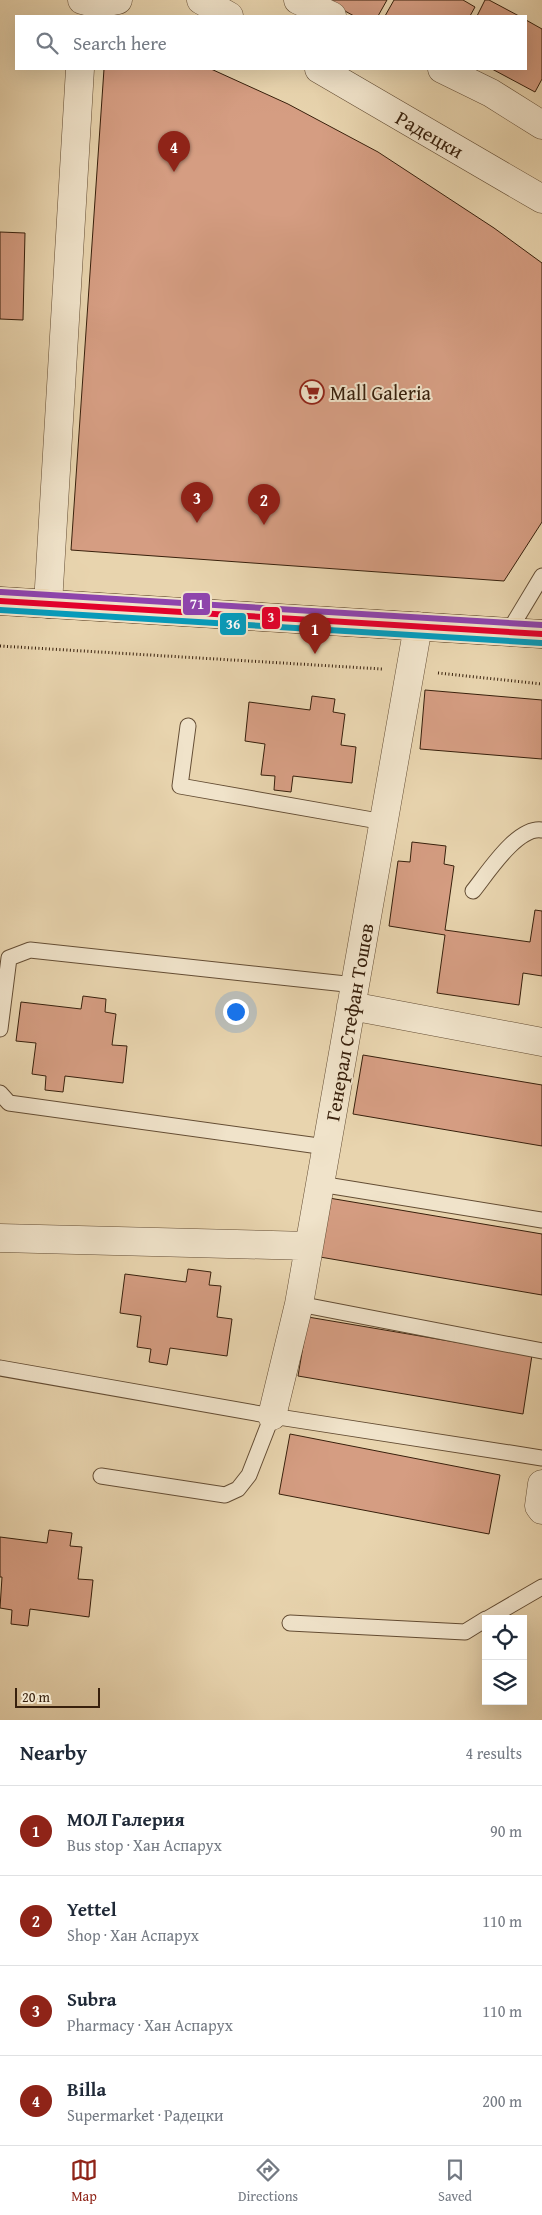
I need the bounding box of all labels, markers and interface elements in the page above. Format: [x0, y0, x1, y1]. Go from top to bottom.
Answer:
search box [15, 15, 527, 70]
icon: search [33, 29, 61, 57]
text: Search here [73, 29, 167, 57]
street label: Радецки [391, 103, 469, 165]
pin: 4 [158, 131, 190, 172]
place label: Mall Galeria [330, 378, 432, 407]
supermarket icon: Mall Galeria [299, 379, 325, 405]
pin: 3 [181, 482, 213, 523]
pin: 2 [248, 484, 280, 525]
line badge: 71 [182, 592, 211, 616]
text: 71 [190, 594, 204, 614]
line badge: 3 [261, 606, 281, 630]
text: 3 [267, 607, 275, 627]
line badge: 36 [219, 612, 247, 636]
pin: 1 [299, 613, 331, 654]
text: 36 [226, 614, 240, 634]
street label: Генерал Стефан Тошев [317, 921, 381, 1123]
your location [223, 999, 249, 1025]
map controls [482, 1615, 527, 1705]
button: locate [482, 1615, 527, 1660]
button: layers [482, 1660, 527, 1705]
scale bar [15, 1685, 100, 1708]
text: 20 m [22, 1687, 50, 1707]
text: Nearby [20, 1737, 87, 1768]
text: 4 results [465, 1741, 522, 1765]
text: МОЛ Галерия [67, 1805, 185, 1833]
text: 1 [32, 1819, 40, 1843]
text: 90 m [490, 1819, 522, 1843]
text: Bus stop · Хан Аспарух [67, 1833, 222, 1857]
text: Yettel [67, 1895, 117, 1923]
text: 2 [32, 1909, 40, 1933]
text: 110 m [482, 1909, 522, 1933]
text: Shop · Хан Аспарух [67, 1923, 199, 1947]
text: Subra [67, 1985, 117, 2013]
text: 3 [32, 1999, 40, 2023]
text: 110 m [482, 1999, 522, 2023]
text: Pharmacy · Хан Аспарух [67, 2013, 233, 2037]
text: Billa [67, 2075, 106, 2103]
text: 4 [32, 2089, 40, 2113]
text: 200 m [482, 2089, 522, 2113]
text: Supermarket · Радецки [67, 2103, 224, 2127]
tab: Map [70, 2156, 98, 2206]
tab: Directions [238, 2156, 298, 2206]
tab: Saved [438, 2156, 472, 2206]

